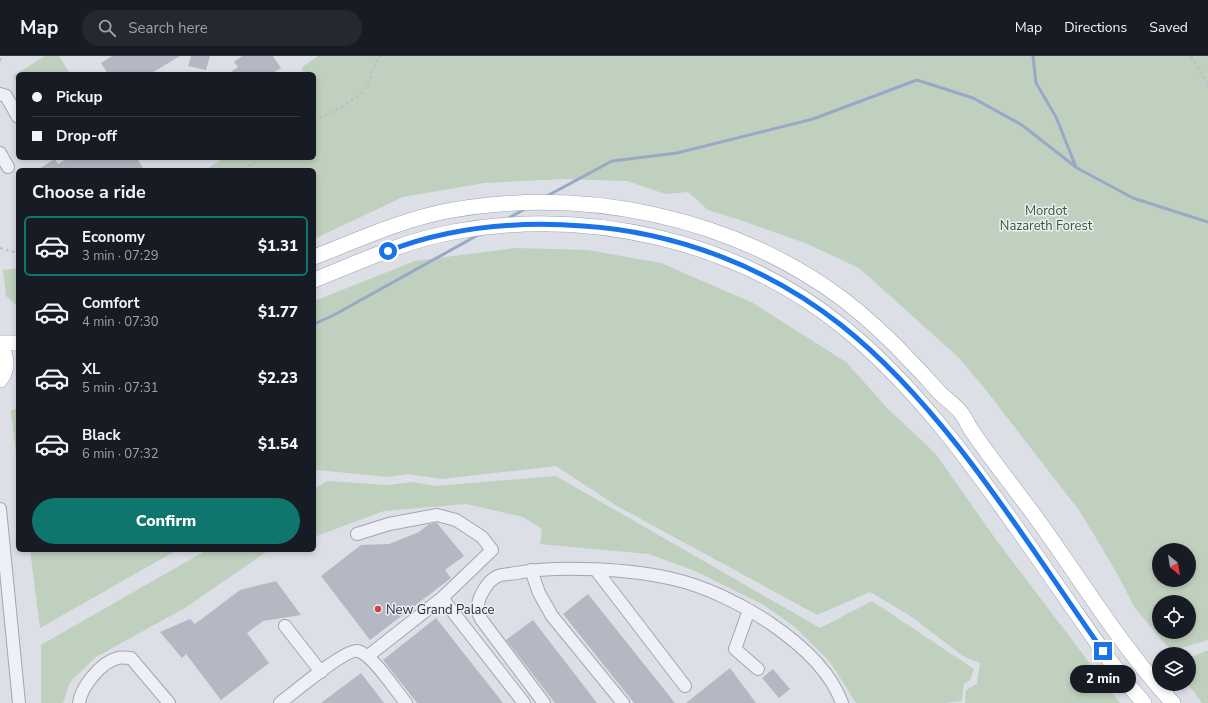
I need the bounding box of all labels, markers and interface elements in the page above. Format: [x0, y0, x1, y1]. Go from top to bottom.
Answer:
search box [82, 10, 362, 46]
text: Map [20, 15, 58, 41]
icon: search [96, 17, 118, 39]
text: Search here [128, 18, 208, 38]
text: Map [1015, 18, 1042, 37]
text: Directions [1064, 18, 1127, 37]
text: Saved [1149, 18, 1188, 37]
text: Pickup [56, 87, 102, 107]
text: Drop-off [56, 126, 117, 146]
text: Choose a ride [32, 180, 146, 204]
park label: Mordot Nazareth Forest [1000, 202, 1093, 235]
text: Economy [82, 227, 145, 247]
icon: car [34, 228, 70, 264]
text: $1.31 [258, 236, 298, 256]
route start [379, 242, 397, 260]
text: 3 min · 07:29 [82, 247, 158, 265]
text: Comfort [82, 293, 139, 313]
icon: car [34, 294, 70, 330]
text: $1.77 [258, 302, 298, 322]
text: 4 min · 07:30 [82, 313, 158, 331]
text: XL [82, 359, 101, 379]
icon: car [34, 360, 70, 396]
text: $2.23 [258, 368, 298, 388]
text: 5 min · 07:31 [82, 379, 158, 397]
text: Black [82, 425, 120, 445]
icon: car [34, 426, 70, 462]
text: $1.54 [258, 434, 298, 454]
text: 6 min · 07:32 [82, 445, 158, 463]
button: Confirm [32, 498, 300, 544]
north arrow [1152, 543, 1196, 587]
map controls [1152, 543, 1196, 691]
button: locate [1152, 595, 1196, 639]
place label: New Grand Palace [386, 601, 494, 619]
marker: New Grand Palace [373, 604, 383, 614]
route end [1094, 642, 1112, 660]
button: layers [1152, 647, 1196, 691]
callout: 2 min [1070, 665, 1136, 693]
text: 2 min [1086, 670, 1120, 688]

